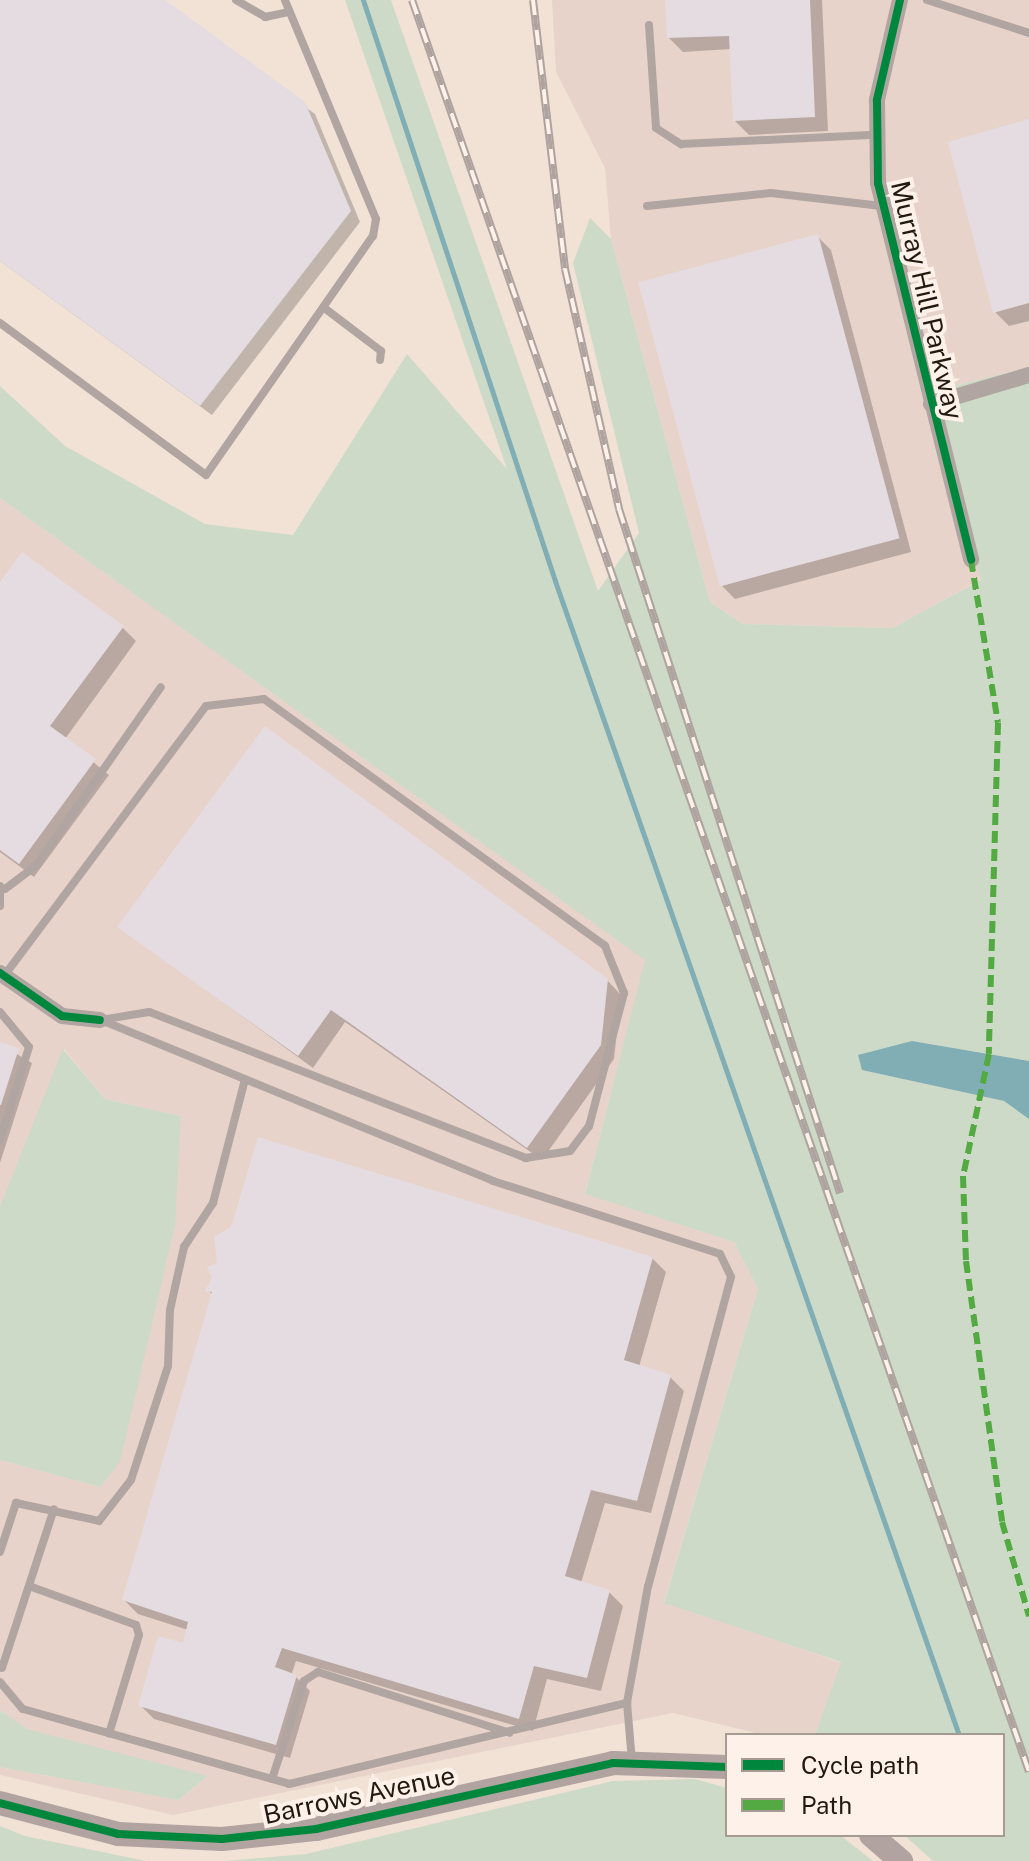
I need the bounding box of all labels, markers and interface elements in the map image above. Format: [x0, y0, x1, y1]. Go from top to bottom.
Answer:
street label: Murray Hill Parkway [884, 178, 970, 422]
legend [725, 1733, 1005, 1837]
text: Cycle path [801, 1751, 919, 1779]
street label: Barrows Avenue [260, 1759, 458, 1831]
text: Path [801, 1791, 852, 1819]

